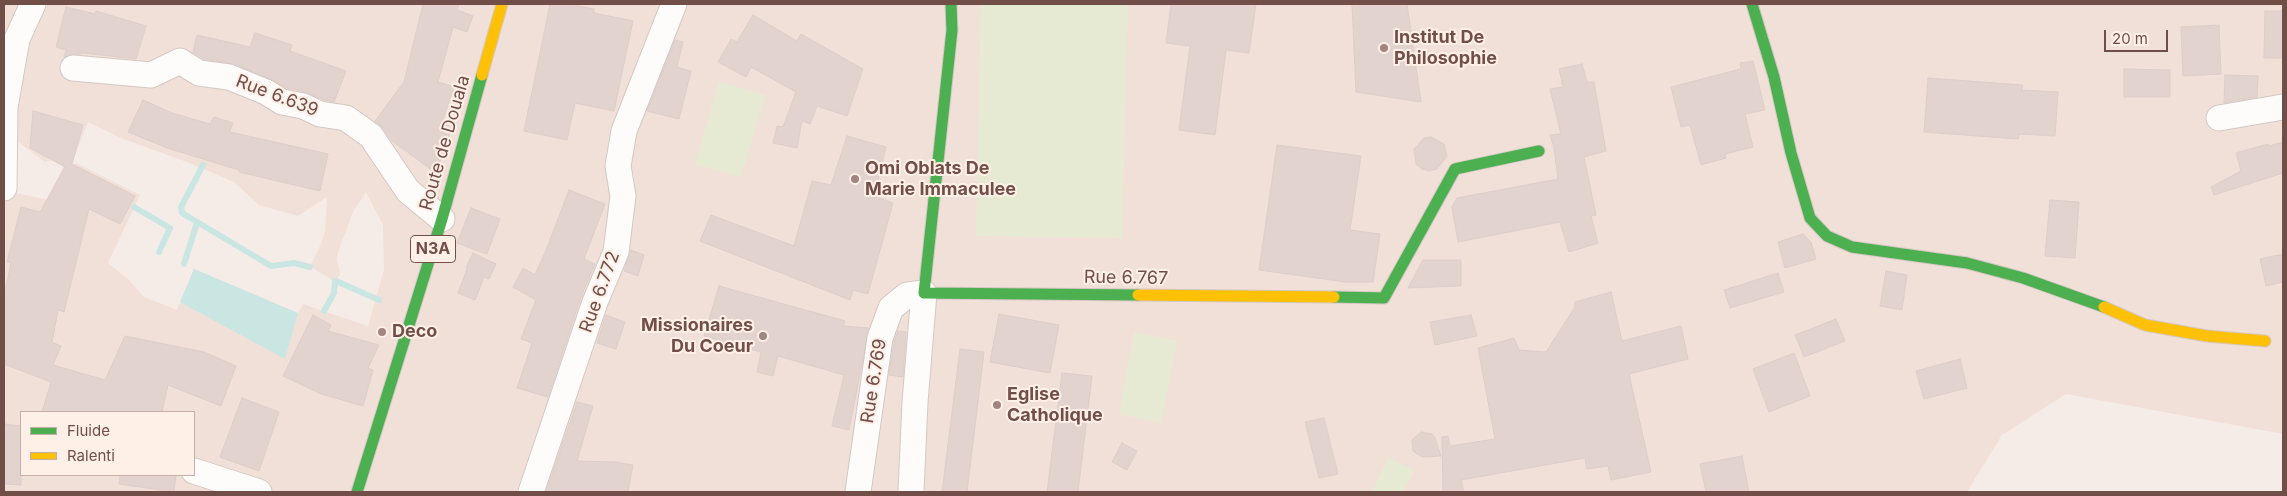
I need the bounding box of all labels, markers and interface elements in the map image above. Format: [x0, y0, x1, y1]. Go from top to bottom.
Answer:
scale bar [2107, 20, 2171, 52]
place label: Institut De Philosophie [1394, 27, 1497, 70]
text: 20 m [2112, 29, 2148, 48]
marker: Institut De Philosophie [1378, 42, 1390, 54]
street label: Rue 6.639 [233, 70, 321, 122]
street label: Route de Douala [415, 73, 475, 213]
place label: Omi Oblats De Marie Immaculee [865, 158, 1016, 200]
marker: Omi Oblats De Marie Immaculee [849, 173, 861, 185]
road number: N3A [410, 235, 456, 262]
street label: Rue 6.772 [575, 248, 625, 336]
street label: Rue 6.767 [1084, 266, 1168, 290]
place label: Missionaires Du Coeur [641, 315, 753, 358]
place label: Deco [392, 321, 437, 343]
marker: Deco [376, 326, 388, 338]
marker: Missionaires Du Coeur [757, 330, 769, 342]
street label: Rue 6.769 [857, 337, 891, 425]
place label: Eglise Catholique [1007, 384, 1103, 426]
marker: Eglise Catholique [991, 399, 1003, 411]
legend [20, 411, 195, 476]
text: Fluide [67, 421, 110, 440]
text: Ralenti [67, 446, 115, 465]

